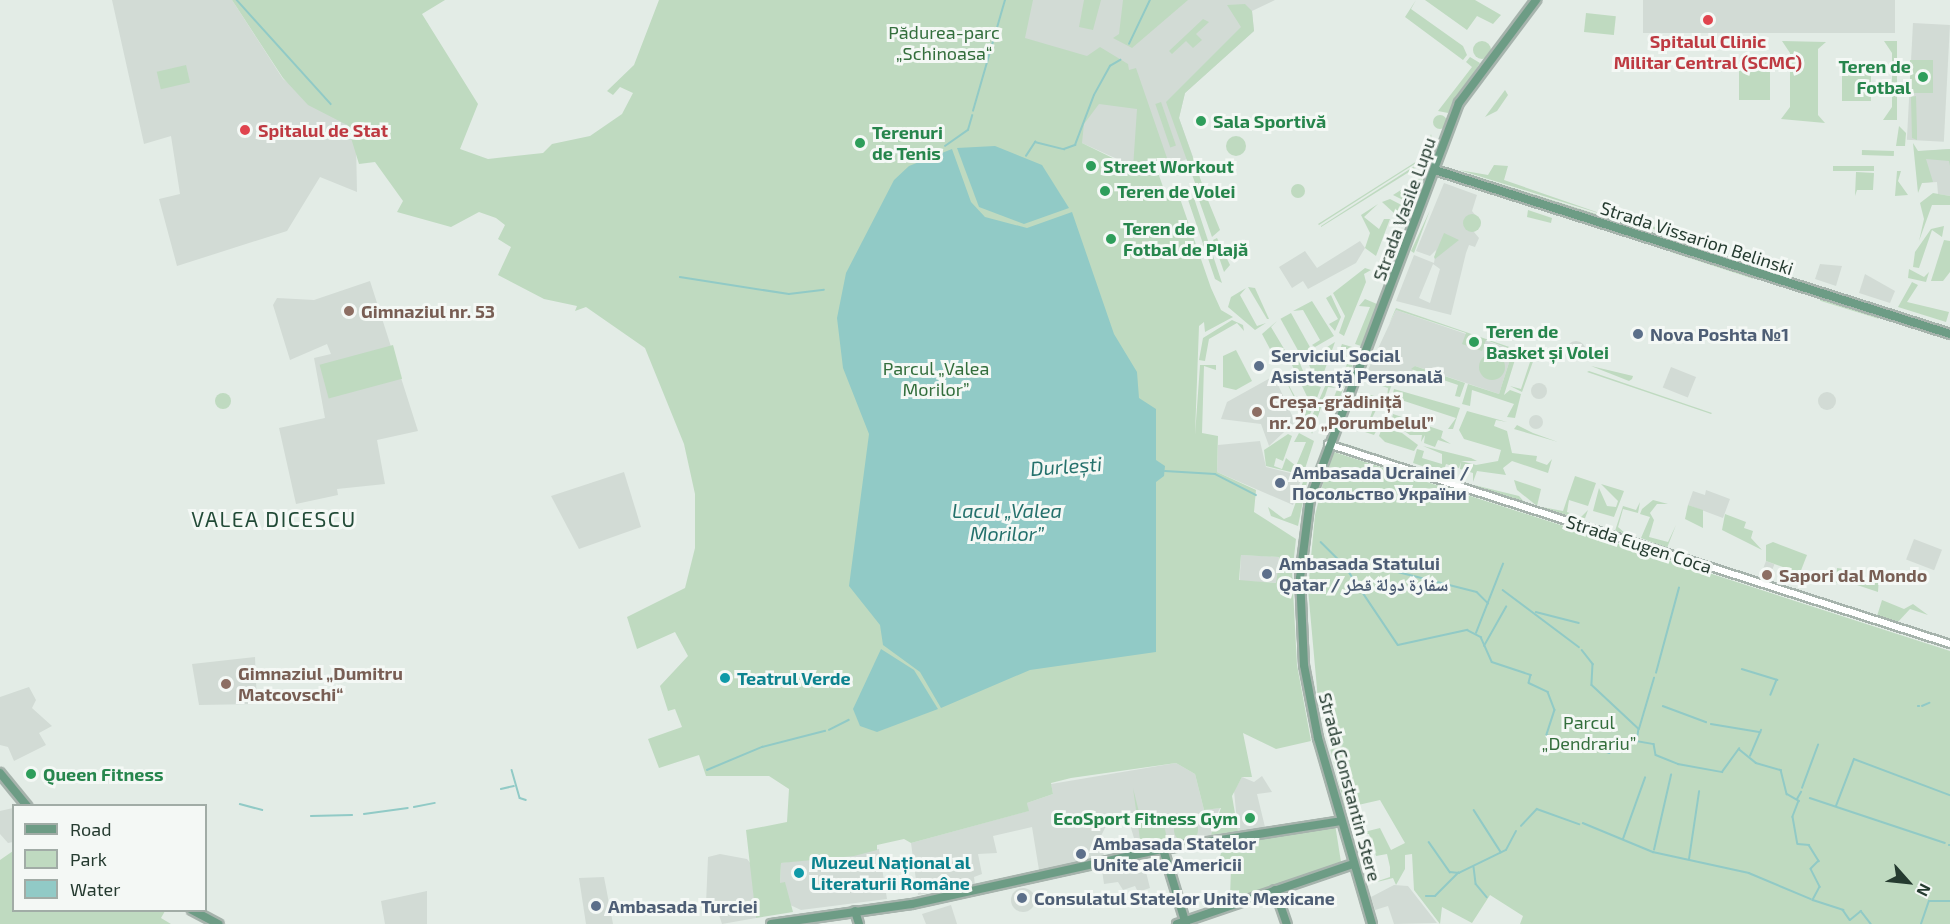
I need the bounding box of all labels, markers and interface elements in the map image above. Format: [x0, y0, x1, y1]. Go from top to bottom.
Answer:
marker: Spitalul Clinic Militar Central (SCMC) [1699, 11, 1717, 29]
park label: Pădurea-parc „Schinoasa“ [888, 22, 1000, 64]
place label: Spitalul Clinic Militar Central (SCMC) [1613, 31, 1803, 74]
place label: Teren de Fotbal [1839, 56, 1911, 98]
marker: Teren de Fotbal [1916, 70, 1930, 84]
place label: Sala Sportivă [1213, 110, 1326, 132]
marker: Sala Sportivă [1194, 114, 1208, 128]
place label: Spitalul de Stat [258, 119, 389, 141]
marker: Spitalul de Stat [236, 121, 254, 139]
place label: Terenuri de Tenis [872, 122, 943, 164]
street label: Strada Vasile Lupu [1368, 134, 1440, 284]
marker: Terenuri de Tenis [853, 136, 867, 150]
place label: Street Workout [1103, 155, 1234, 177]
marker: Street Workout [1084, 159, 1098, 173]
place label: Teren de Volei [1117, 180, 1236, 202]
marker: Teren de Volei [1098, 184, 1112, 198]
street label: Strada Vissarion Belinski [1598, 197, 1796, 279]
place label: Teren de Fotbal de Plajă [1123, 218, 1249, 260]
marker: Teren de Fotbal de Plajă [1104, 232, 1118, 246]
place label: Gimnaziul nr. 53 [361, 300, 495, 322]
marker: Gimnaziul nr. 53 [342, 304, 356, 318]
place label: Teren de Basket și Volei [1486, 321, 1609, 364]
place label: Nova Poshta №1 [1650, 323, 1789, 345]
marker: Nova Poshta №1 [1631, 327, 1645, 341]
marker: Teren de Basket și Volei [1467, 335, 1481, 349]
place label: Serviciul Social Asistență Personală [1271, 345, 1443, 388]
park label: Parcul „Valea Morilor” [882, 358, 990, 400]
marker: Serviciul Social Asistență Personală [1252, 359, 1266, 373]
place label: Creșa-grădiniță nr. 20 „Porumbelul” [1269, 391, 1434, 434]
marker: Creșa-grădiniță nr. 20 „Porumbelul” [1250, 405, 1264, 419]
water label: Durlești [1029, 452, 1103, 480]
place label: Ambasada Ucrainei / Посольство України [1292, 462, 1469, 504]
marker: Ambasada Ucrainei / Посольство України [1273, 476, 1287, 490]
water label: Lacul „Valea Morilor” [952, 499, 1062, 546]
district label: VALEA DICESCU [191, 506, 357, 532]
street label: Strada Eugen Coca [1563, 510, 1715, 578]
place label: Ambasada Statului Qatar / سفارة دولة قطر [1279, 553, 1449, 596]
place label: Sapori dal Mondo [1779, 564, 1928, 586]
marker: Ambasada Statului Qatar / سفارة دولة قطر [1260, 567, 1274, 581]
marker: Sapori dal Mondo [1760, 568, 1774, 582]
place label: Gimnaziul „Dumitru Matcovschi“ [238, 663, 403, 706]
place label: Teatrul Verde [737, 667, 851, 689]
marker: Teatrul Verde [718, 671, 732, 685]
marker: Gimnaziul „Dumitru Matcovschi“ [219, 677, 233, 691]
street label: Strada Constantin Stere [1314, 690, 1386, 884]
park label: Parcul „Dendrariu” [1542, 712, 1636, 754]
place label: Queen Fitness [43, 763, 164, 785]
marker: Queen Fitness [24, 767, 38, 781]
legend [12, 804, 207, 912]
place label: EcoSport Fitness Gym [1053, 807, 1238, 829]
marker: EcoSport Fitness Gym [1243, 811, 1257, 825]
text: Road [70, 818, 111, 840]
place label: Ambasada Statelor Unite ale Americii [1093, 833, 1256, 876]
marker: Ambasada Statelor Unite ale Americii [1074, 847, 1088, 861]
text: Park [70, 848, 107, 870]
place label: Muzeul Național al Literaturii Române [811, 852, 971, 894]
north arrow [1878, 852, 1938, 912]
marker: Muzeul Național al Literaturii Române [792, 866, 806, 880]
text: Water [70, 878, 120, 900]
text: N [1913, 881, 1936, 900]
place label: Consulatul Statelor Unite Mexicane [1034, 887, 1336, 909]
marker: Consulatul Statelor Unite Mexicane [1015, 891, 1029, 905]
place label: Ambasada Turciei [608, 895, 758, 917]
marker: Ambasada Turciei [589, 899, 603, 913]

